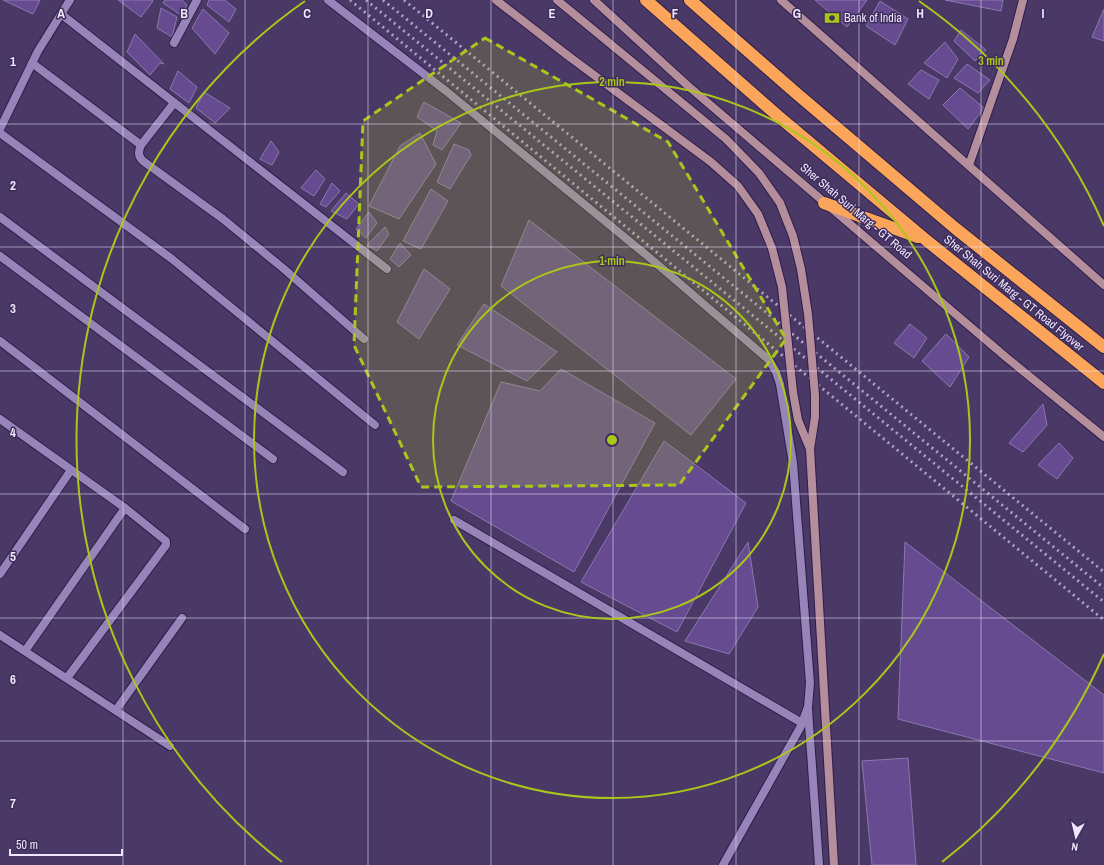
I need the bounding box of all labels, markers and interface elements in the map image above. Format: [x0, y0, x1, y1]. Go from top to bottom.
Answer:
text: A [57, 5, 65, 22]
text: B [180, 5, 188, 22]
text: C [303, 5, 311, 22]
text: D [425, 5, 433, 22]
text: E [548, 5, 556, 22]
text: F [672, 5, 679, 22]
text: G [793, 5, 801, 22]
text: H [916, 5, 924, 22]
text: I [1042, 5, 1045, 22]
bank icon: Bank of India [823, 9, 841, 27]
place label: Bank of India [844, 10, 903, 26]
text: 1 [10, 53, 16, 70]
text: 3 min [978, 53, 1004, 69]
text: 2 min [599, 74, 625, 90]
street label: Sher Shah Suri Marg - GT Road [797, 160, 915, 262]
text: 2 [10, 177, 16, 194]
street label: Sher Shah Suri Marg - GT Road Flyover [941, 231, 1088, 355]
text: 1 min [599, 253, 625, 269]
text: 3 [10, 300, 16, 317]
text: 4 [10, 424, 16, 441]
centre of rings [605, 433, 619, 447]
text: 5 [10, 548, 16, 565]
text: 6 [10, 671, 16, 688]
text: 7 [10, 795, 16, 812]
north arrow [1056, 817, 1096, 857]
scale bar [10, 831, 122, 857]
text: 50 m [16, 837, 38, 853]
text: N [1070, 840, 1079, 854]

